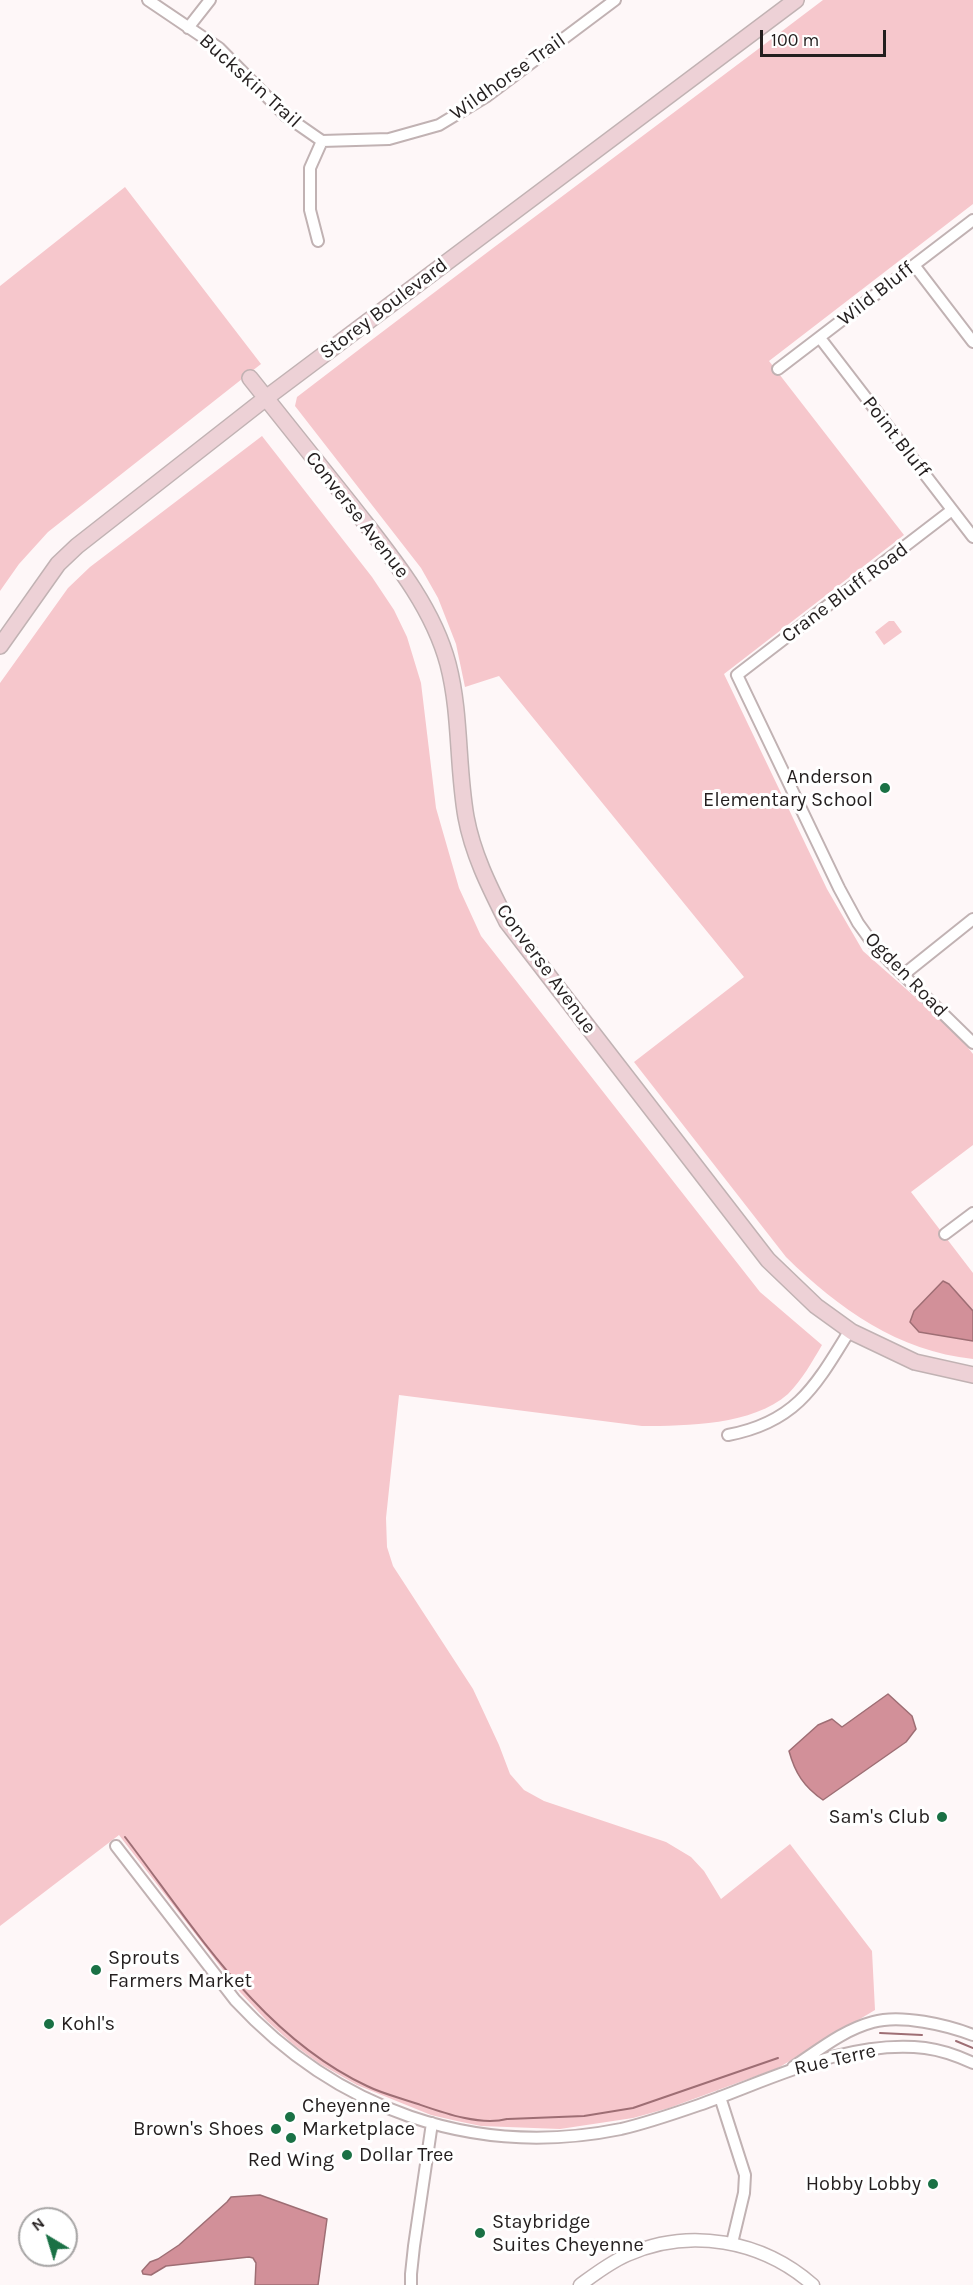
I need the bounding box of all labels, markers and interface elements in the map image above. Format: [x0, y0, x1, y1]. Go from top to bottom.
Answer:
scale bar [763, 18, 889, 56]
street label: Wildhorse Trail [446, 28, 570, 126]
street label: Buckskin Trail [194, 29, 306, 133]
text: 100 m [771, 29, 819, 51]
street label: Storey Boulevard [315, 253, 453, 365]
street label: Wild Bluff [833, 257, 919, 331]
street label: Point Bluff [857, 392, 935, 482]
street label: Converse Avenue [300, 447, 414, 583]
street label: Crane Bluff Road [777, 538, 913, 648]
place label: Anderson Elementary School [703, 765, 873, 812]
marker: Anderson Elementary School [878, 781, 892, 795]
street label: Converse Avenue [491, 900, 601, 1038]
street label: Ogden Road [859, 927, 953, 1023]
place label: Sam's Club [828, 1805, 930, 1829]
marker: Sam's Club [935, 1810, 949, 1824]
place label: Sprouts Farmers Market [108, 1946, 252, 1993]
marker: Sprouts Farmers Market [89, 1963, 103, 1977]
place label: Kohl's [61, 2012, 115, 2036]
marker: Kohl's [42, 2017, 56, 2031]
street label: Rue Terre [792, 2039, 878, 2081]
place label: Cheyenne Marketplace [302, 2094, 415, 2141]
marker: Cheyenne Marketplace [283, 2110, 297, 2124]
place label: Brown's Shoes [133, 2117, 264, 2141]
marker: Brown's Shoes [269, 2122, 283, 2136]
marker: Red Wing [284, 2131, 298, 2145]
place label: Dollar Tree [359, 2143, 454, 2167]
place label: Red Wing [248, 2148, 334, 2172]
marker: Dollar Tree [340, 2148, 354, 2162]
place label: Hobby Lobby [806, 2172, 921, 2196]
marker: Hobby Lobby [926, 2177, 940, 2191]
north arrow [18, 2207, 78, 2267]
place label: Staybridge Suites Cheyenne [492, 2210, 644, 2257]
text: N [27, 2213, 48, 2235]
marker: Staybridge Suites Cheyenne [473, 2226, 487, 2240]

